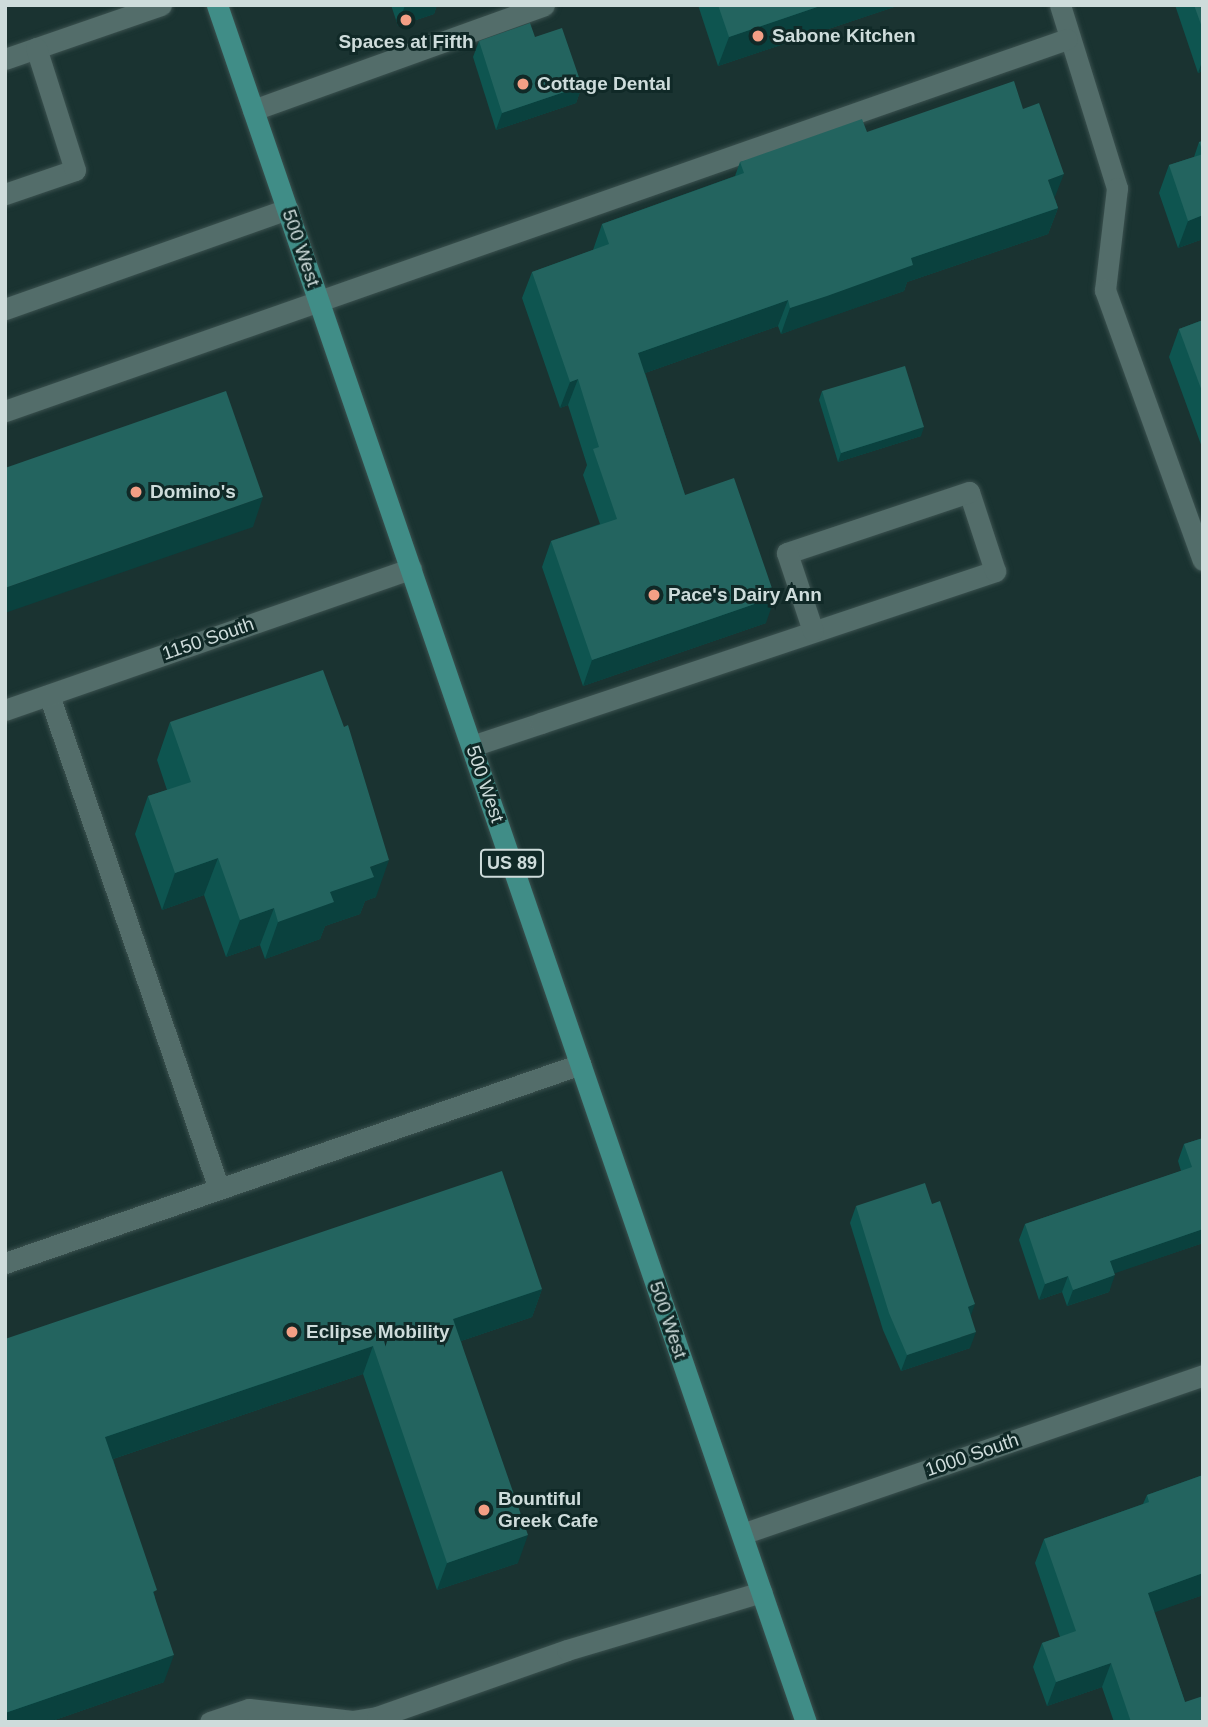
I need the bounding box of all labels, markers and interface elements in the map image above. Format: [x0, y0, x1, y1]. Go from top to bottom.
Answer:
marker: Spaces at Fifth [398, 12, 414, 28]
place label: Sabone Kitchen [772, 25, 916, 47]
marker: Sabone Kitchen [750, 28, 766, 44]
place label: Spaces at Fifth [338, 31, 474, 53]
place label: Cottage Dental [537, 73, 671, 95]
marker: Cottage Dental [515, 76, 531, 92]
street label: 500 West [277, 207, 325, 289]
place label: Domino's [150, 481, 236, 503]
marker: Domino's [128, 484, 144, 500]
place label: Pace's Dairy Ann [668, 584, 822, 606]
marker: Pace's Dairy Ann [646, 587, 662, 603]
street label: 1150 South [159, 613, 257, 665]
street label: 500 West [461, 743, 509, 825]
road number: US 89 [479, 848, 545, 878]
street label: 500 West [644, 1279, 692, 1361]
place label: Eclipse Mobility [306, 1321, 450, 1343]
marker: Eclipse Mobility [284, 1324, 300, 1340]
street label: 1000 South [922, 1428, 1022, 1482]
place label: Bountiful Greek Cafe [498, 1488, 598, 1532]
marker: Bountiful Greek Cafe [476, 1502, 492, 1518]

